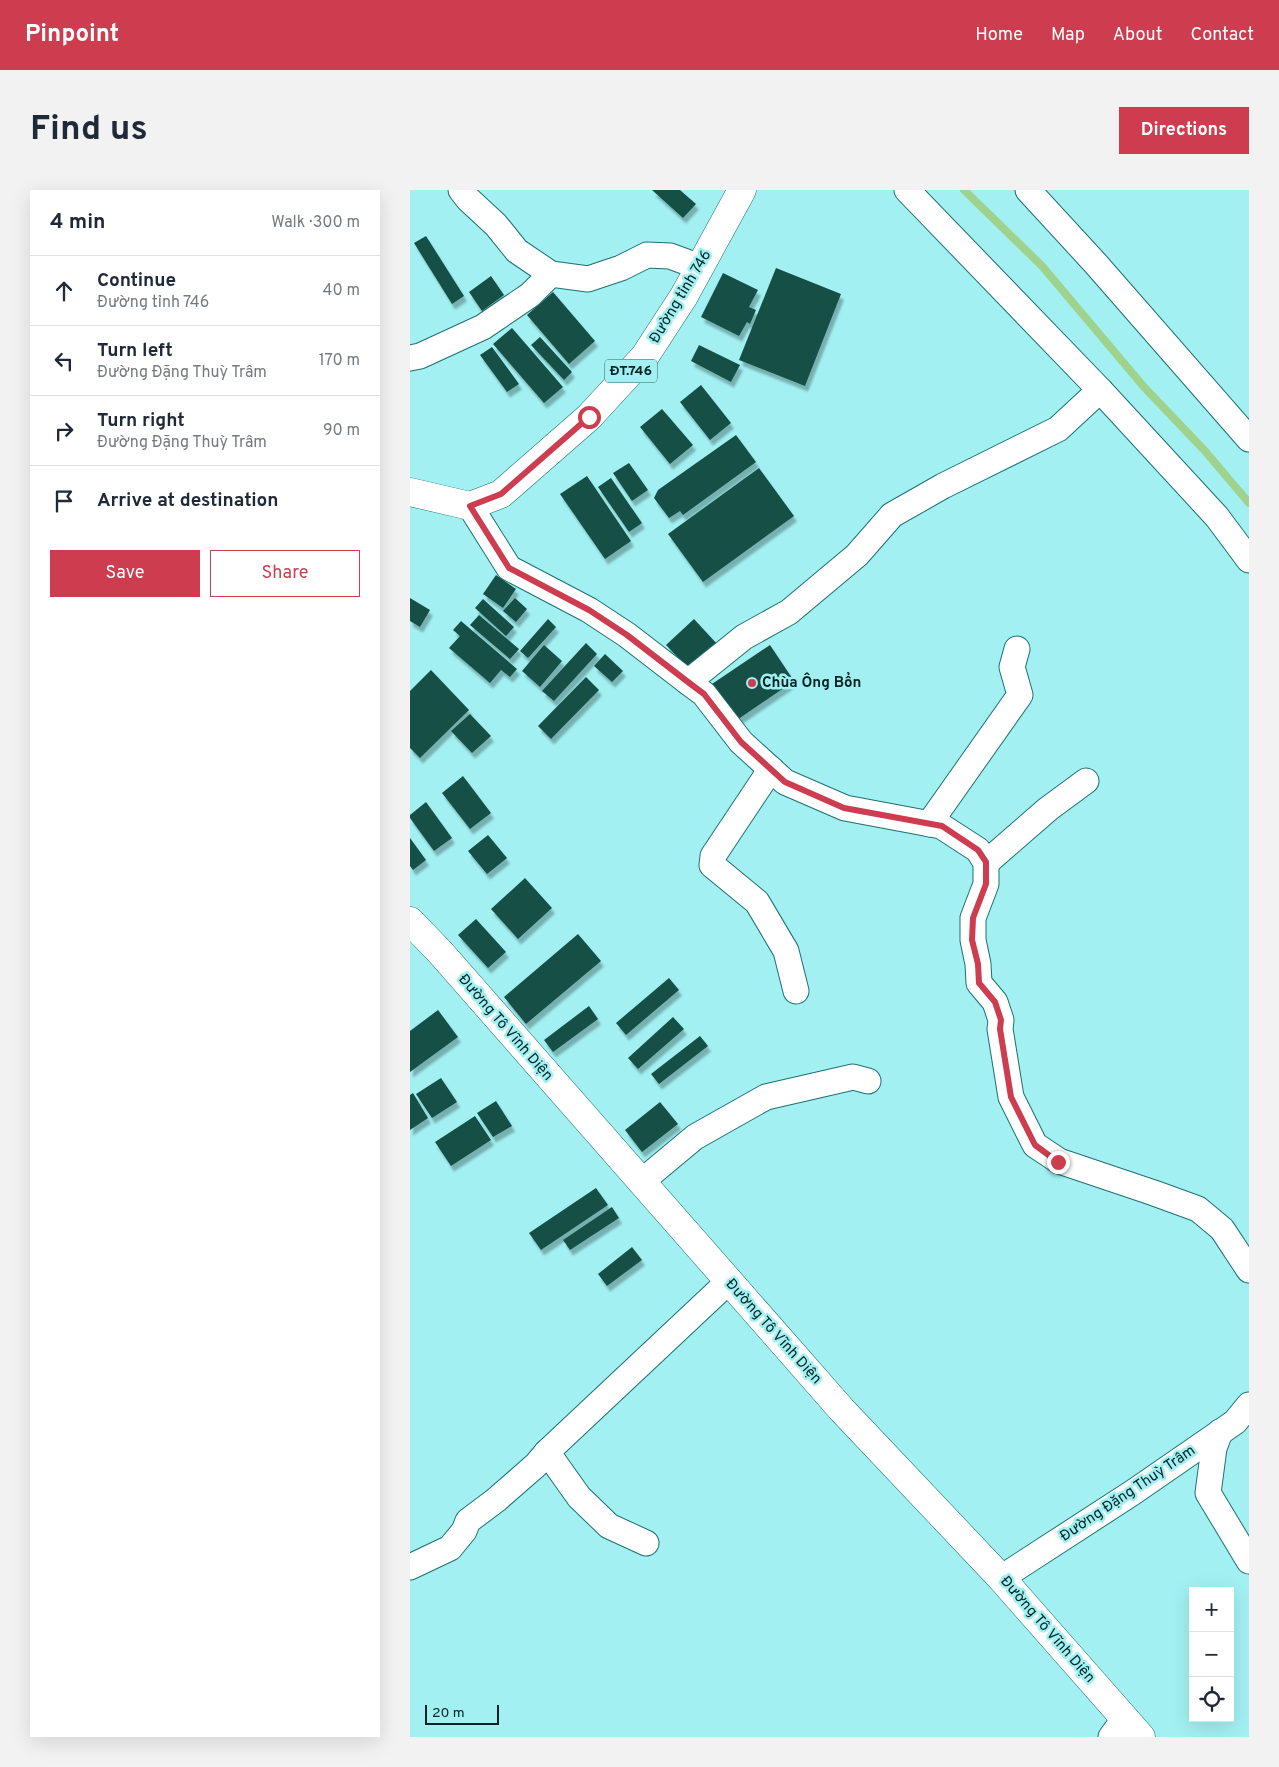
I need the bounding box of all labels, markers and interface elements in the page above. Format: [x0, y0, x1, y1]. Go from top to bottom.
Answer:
text: Pinpoint [25, 20, 119, 50]
text: Home [975, 24, 1023, 47]
text: Map [1051, 24, 1085, 47]
text: About [1113, 24, 1162, 47]
text: Contact [1190, 24, 1254, 47]
button: Directions [1119, 107, 1249, 154]
text: Find us [30, 108, 148, 152]
text: 4 min [50, 209, 106, 236]
text: Walk · 300 m [271, 213, 360, 233]
street label: Đường tỉnh 746 [646, 247, 716, 347]
text: Continue [97, 269, 176, 293]
icon: ahead [50, 277, 78, 305]
text: 40 m [322, 281, 360, 301]
text: Đường tỉnh 746 [97, 293, 209, 313]
text: Turn left [97, 339, 173, 363]
icon: left [50, 347, 78, 375]
text: 170 m [319, 351, 360, 371]
road number: ĐT.746 [605, 360, 657, 382]
text: Đường Đặng Thuỳ Trâm [97, 363, 267, 383]
route start [578, 406, 601, 429]
text: Turn right [97, 409, 185, 433]
icon: right [50, 417, 78, 445]
text: 90 m [323, 421, 360, 441]
text: Đường Đặng Thuỳ Trâm [97, 433, 267, 453]
icon: arrive [50, 487, 78, 515]
text: Arrive at destination [97, 489, 278, 513]
button: Save [50, 550, 200, 597]
button: Share [210, 550, 360, 597]
place label: Chùa Ông Bổn [762, 672, 861, 693]
marker: Chùa Ông Bổn [746, 677, 758, 689]
street label: Đường Tô Vĩnh Diện [453, 971, 557, 1085]
route end [1047, 1151, 1070, 1174]
street label: Đường Tô Vĩnh Diện [721, 1275, 825, 1389]
street label: Đường Đặng Thuỳ Trâm [1057, 1442, 1199, 1546]
street label: Đường Tô Vĩnh Diện [995, 1573, 1099, 1687]
map controls [1189, 1587, 1234, 1722]
button: + [1189, 1587, 1234, 1632]
button: − [1189, 1632, 1234, 1677]
button: locate [1189, 1677, 1234, 1722]
scale bar [425, 1702, 499, 1725]
text: 20 m [432, 1705, 465, 1722]

